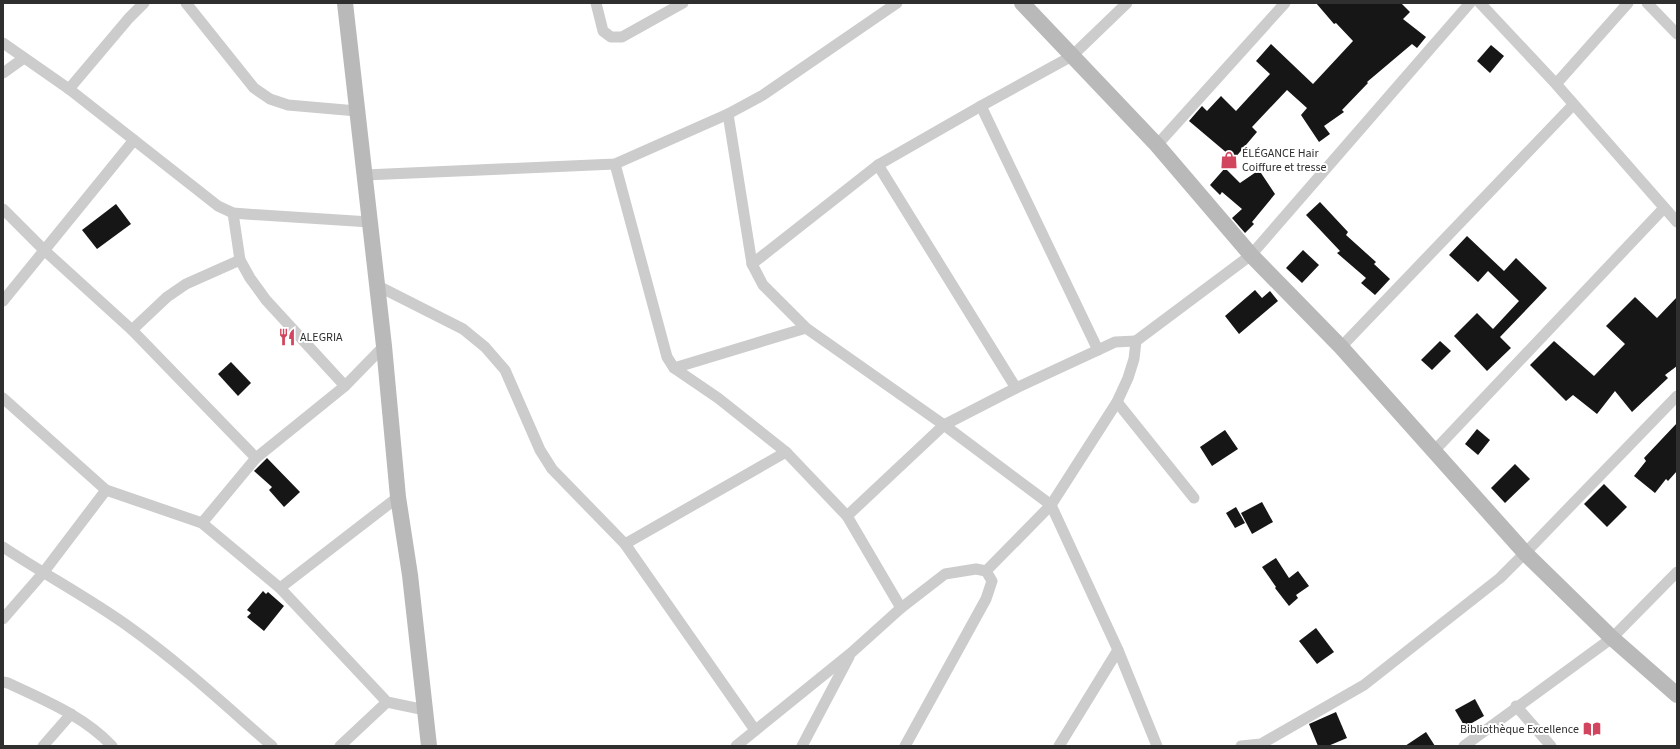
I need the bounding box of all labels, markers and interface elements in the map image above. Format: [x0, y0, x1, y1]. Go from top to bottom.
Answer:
place label: ÉLÉGANCE Hair Coiffure et tresse [1242, 145, 1327, 176]
shop icon: ÉLÉGANCE Hair Coiffure et tresse [1219, 150, 1239, 170]
restaurant icon: ALEGRIA [277, 327, 297, 347]
place label: ALEGRIA [300, 329, 343, 346]
library icon: Bibliothèque Excellence [1582, 719, 1602, 739]
place label: Bibliothèque Excellence [1460, 721, 1579, 738]

